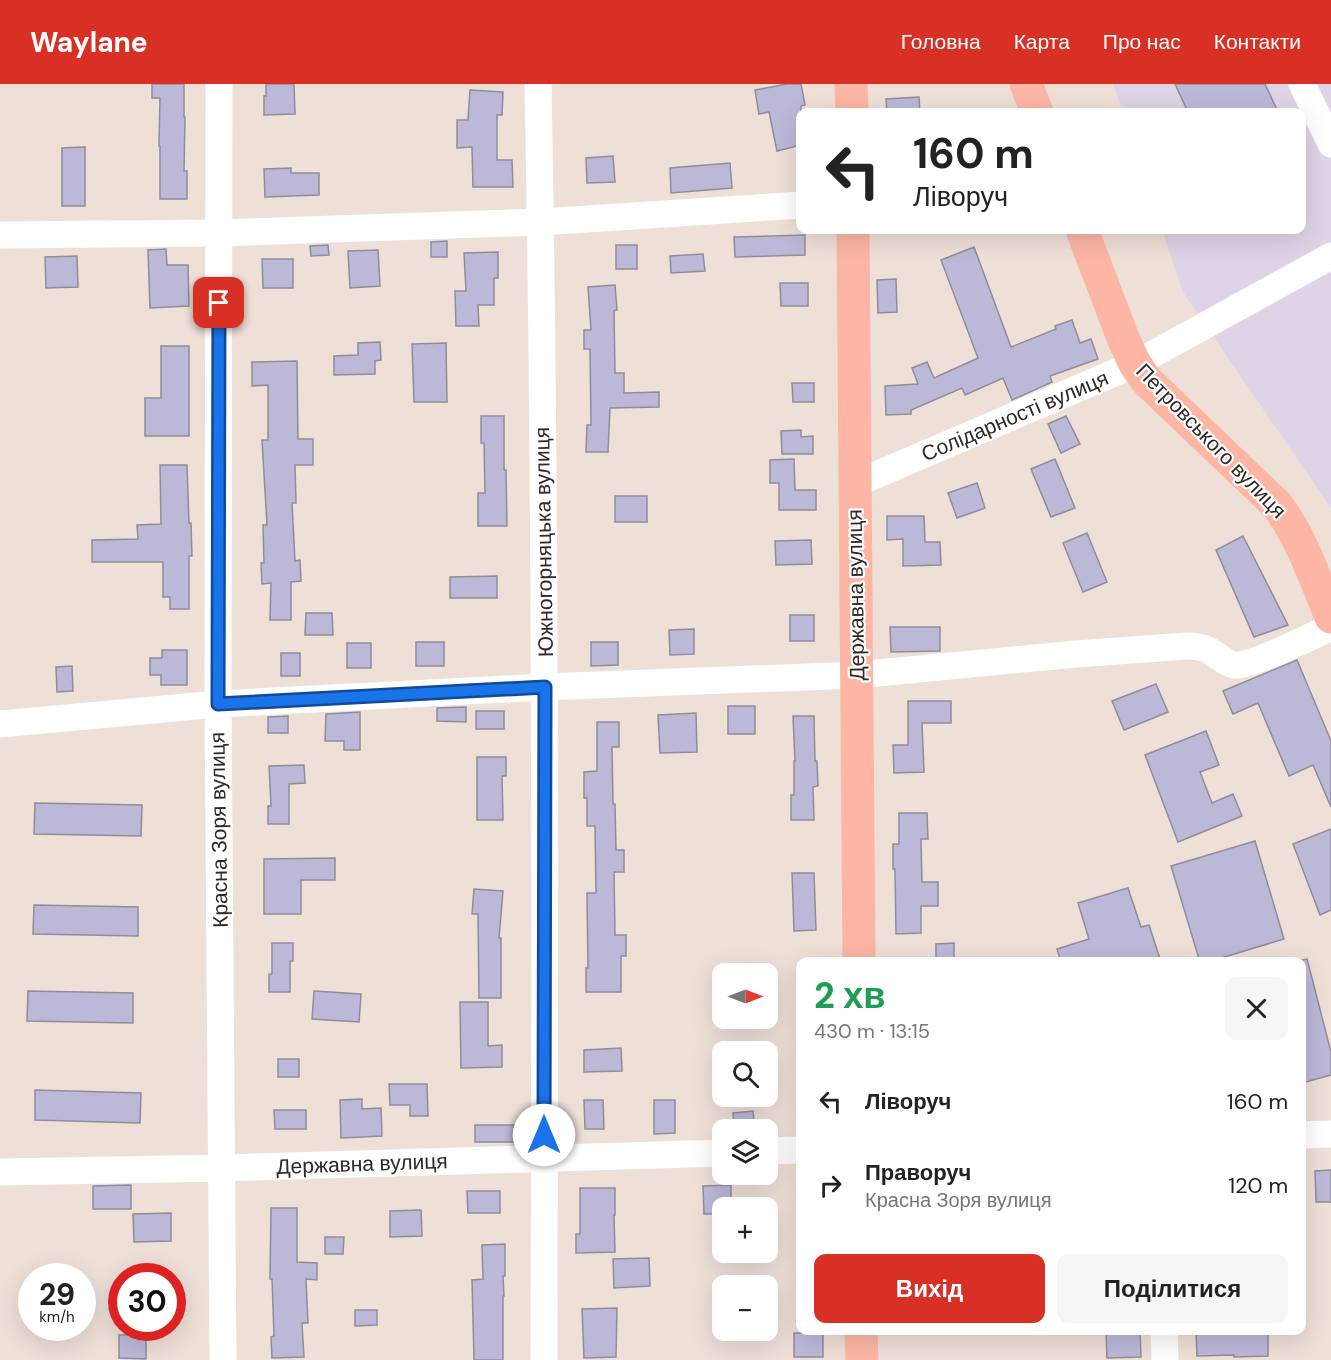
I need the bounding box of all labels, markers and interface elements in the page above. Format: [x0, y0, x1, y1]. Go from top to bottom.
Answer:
text: Waylane [30, 24, 148, 61]
text: Головна [901, 28, 981, 56]
text: Карта [1014, 28, 1070, 56]
text: Про нас [1103, 28, 1181, 56]
text: Контакти [1214, 28, 1301, 56]
text: 160 m [913, 126, 1034, 181]
icon: left [814, 132, 892, 210]
text: Ліворуч [913, 179, 1008, 214]
pin [193, 277, 244, 328]
icon: arrive [202, 286, 235, 319]
street label: Петровського вулиця [1130, 358, 1292, 524]
street label: Солідарності вулиця [917, 364, 1113, 468]
street label: Южногорняцька вулиця [528, 427, 560, 657]
street label: Державна вулиця [841, 509, 871, 681]
street label: Красна Зоря вулиця [203, 732, 235, 928]
north arrow [712, 963, 778, 1029]
map controls [712, 963, 778, 1341]
text: 2 хв [814, 972, 885, 1019]
button: close [1225, 977, 1288, 1040]
text: 430 m · 13:15 [814, 1018, 930, 1044]
button: search [712, 1041, 778, 1107]
icon: left [814, 1085, 847, 1118]
text: Ліворуч [865, 1087, 951, 1116]
text: 160 m [1227, 1087, 1288, 1116]
position arrow [512, 1103, 576, 1167]
button: layers [712, 1119, 778, 1185]
street label: Державна вулиця [276, 1147, 448, 1181]
text: Праворуч [865, 1158, 971, 1187]
icon: right [814, 1169, 847, 1202]
text: 120 m [1228, 1171, 1288, 1200]
text: Красна Зоря вулиця [865, 1187, 1052, 1213]
button: + [712, 1197, 778, 1263]
button: Вихід [814, 1254, 1045, 1323]
button: Поділитися [1057, 1254, 1288, 1323]
speed limit sign: 30 [108, 1263, 186, 1341]
text: 29 [39, 1275, 75, 1314]
button: − [712, 1275, 778, 1341]
text: km/h [39, 1307, 75, 1327]

